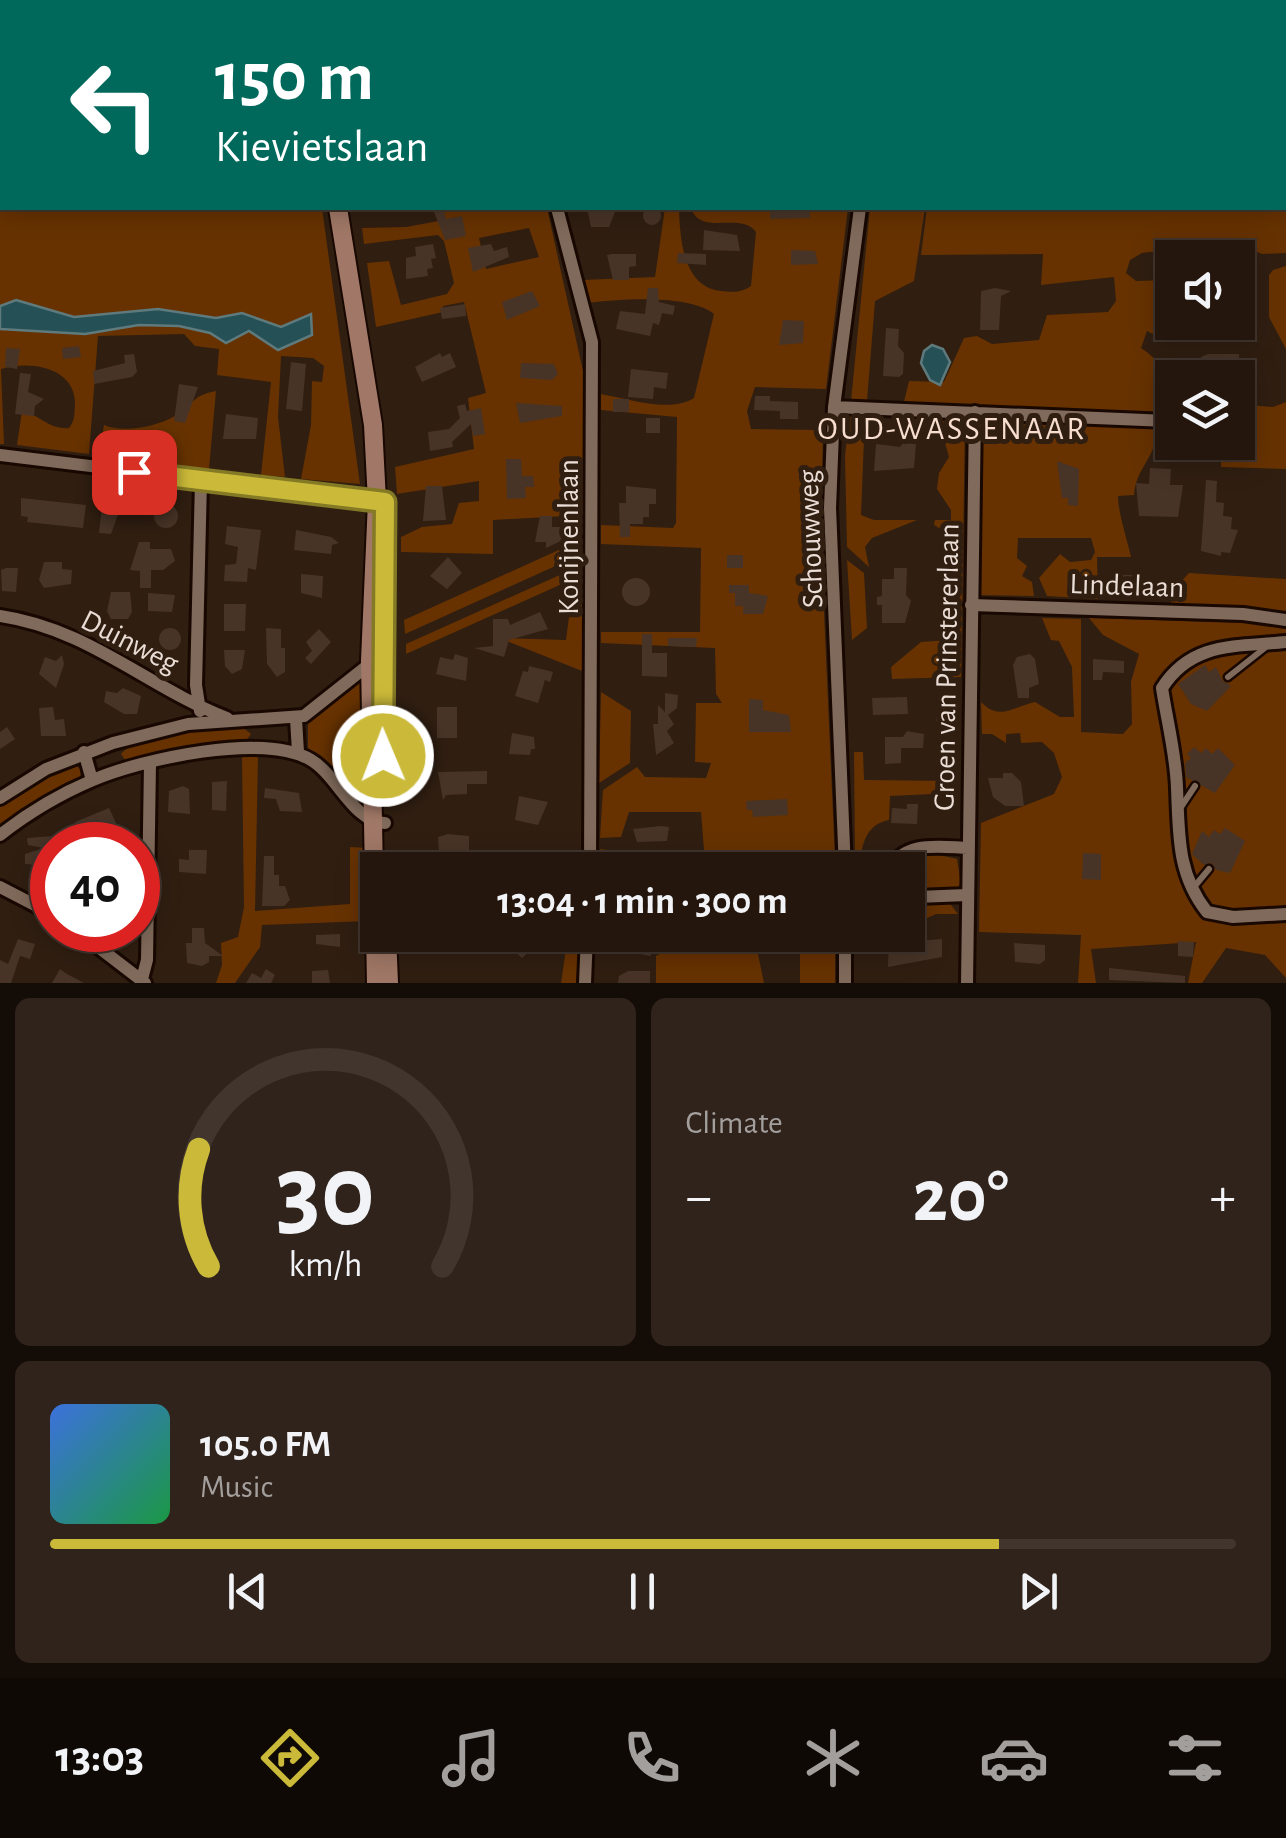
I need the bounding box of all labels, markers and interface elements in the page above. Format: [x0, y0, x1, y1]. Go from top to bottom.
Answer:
icon: left [50, 40, 180, 170]
text: 150 m [215, 43, 374, 113]
text: Kievietslaan [215, 125, 428, 170]
map controls [1155, 240, 1255, 460]
button: sound [1155, 240, 1255, 340]
button: layers [1155, 360, 1255, 460]
district label: OUD-WASSENAAR [817, 413, 1087, 445]
pin [92, 430, 177, 515]
icon: arrive [107, 445, 162, 500]
street label: Konijnenlaan [554, 459, 584, 615]
street label: Schouwweg [794, 469, 828, 609]
street label: Groen van Prinstererlaan [929, 523, 965, 811]
street label: Lindelaan [1069, 569, 1185, 603]
street label: Duinweg [76, 605, 183, 679]
position arrow [331, 704, 435, 808]
speed limit sign: 40 [30, 822, 160, 952]
text: 13:04 · 1 min · 300 m [497, 883, 788, 921]
text: Climate [686, 1107, 783, 1139]
text: 30 [276, 1141, 375, 1245]
text: 20° [913, 1160, 1009, 1235]
text: − [686, 1170, 712, 1225]
text: + [1210, 1170, 1236, 1225]
text: km/h [288, 1247, 362, 1283]
text: 105.0 FM [200, 1426, 331, 1464]
text: Music [200, 1471, 273, 1503]
icon: previous [220, 1564, 275, 1619]
icon: pause [615, 1564, 670, 1619]
icon: next [1011, 1564, 1066, 1619]
icon: directions [255, 1723, 325, 1793]
icon: music [436, 1723, 506, 1793]
icon: phone [617, 1723, 687, 1793]
icon: climate [798, 1723, 868, 1793]
icon: car [979, 1723, 1049, 1793]
icon: filters [1160, 1723, 1230, 1793]
text: 13:03 [56, 1735, 144, 1780]

